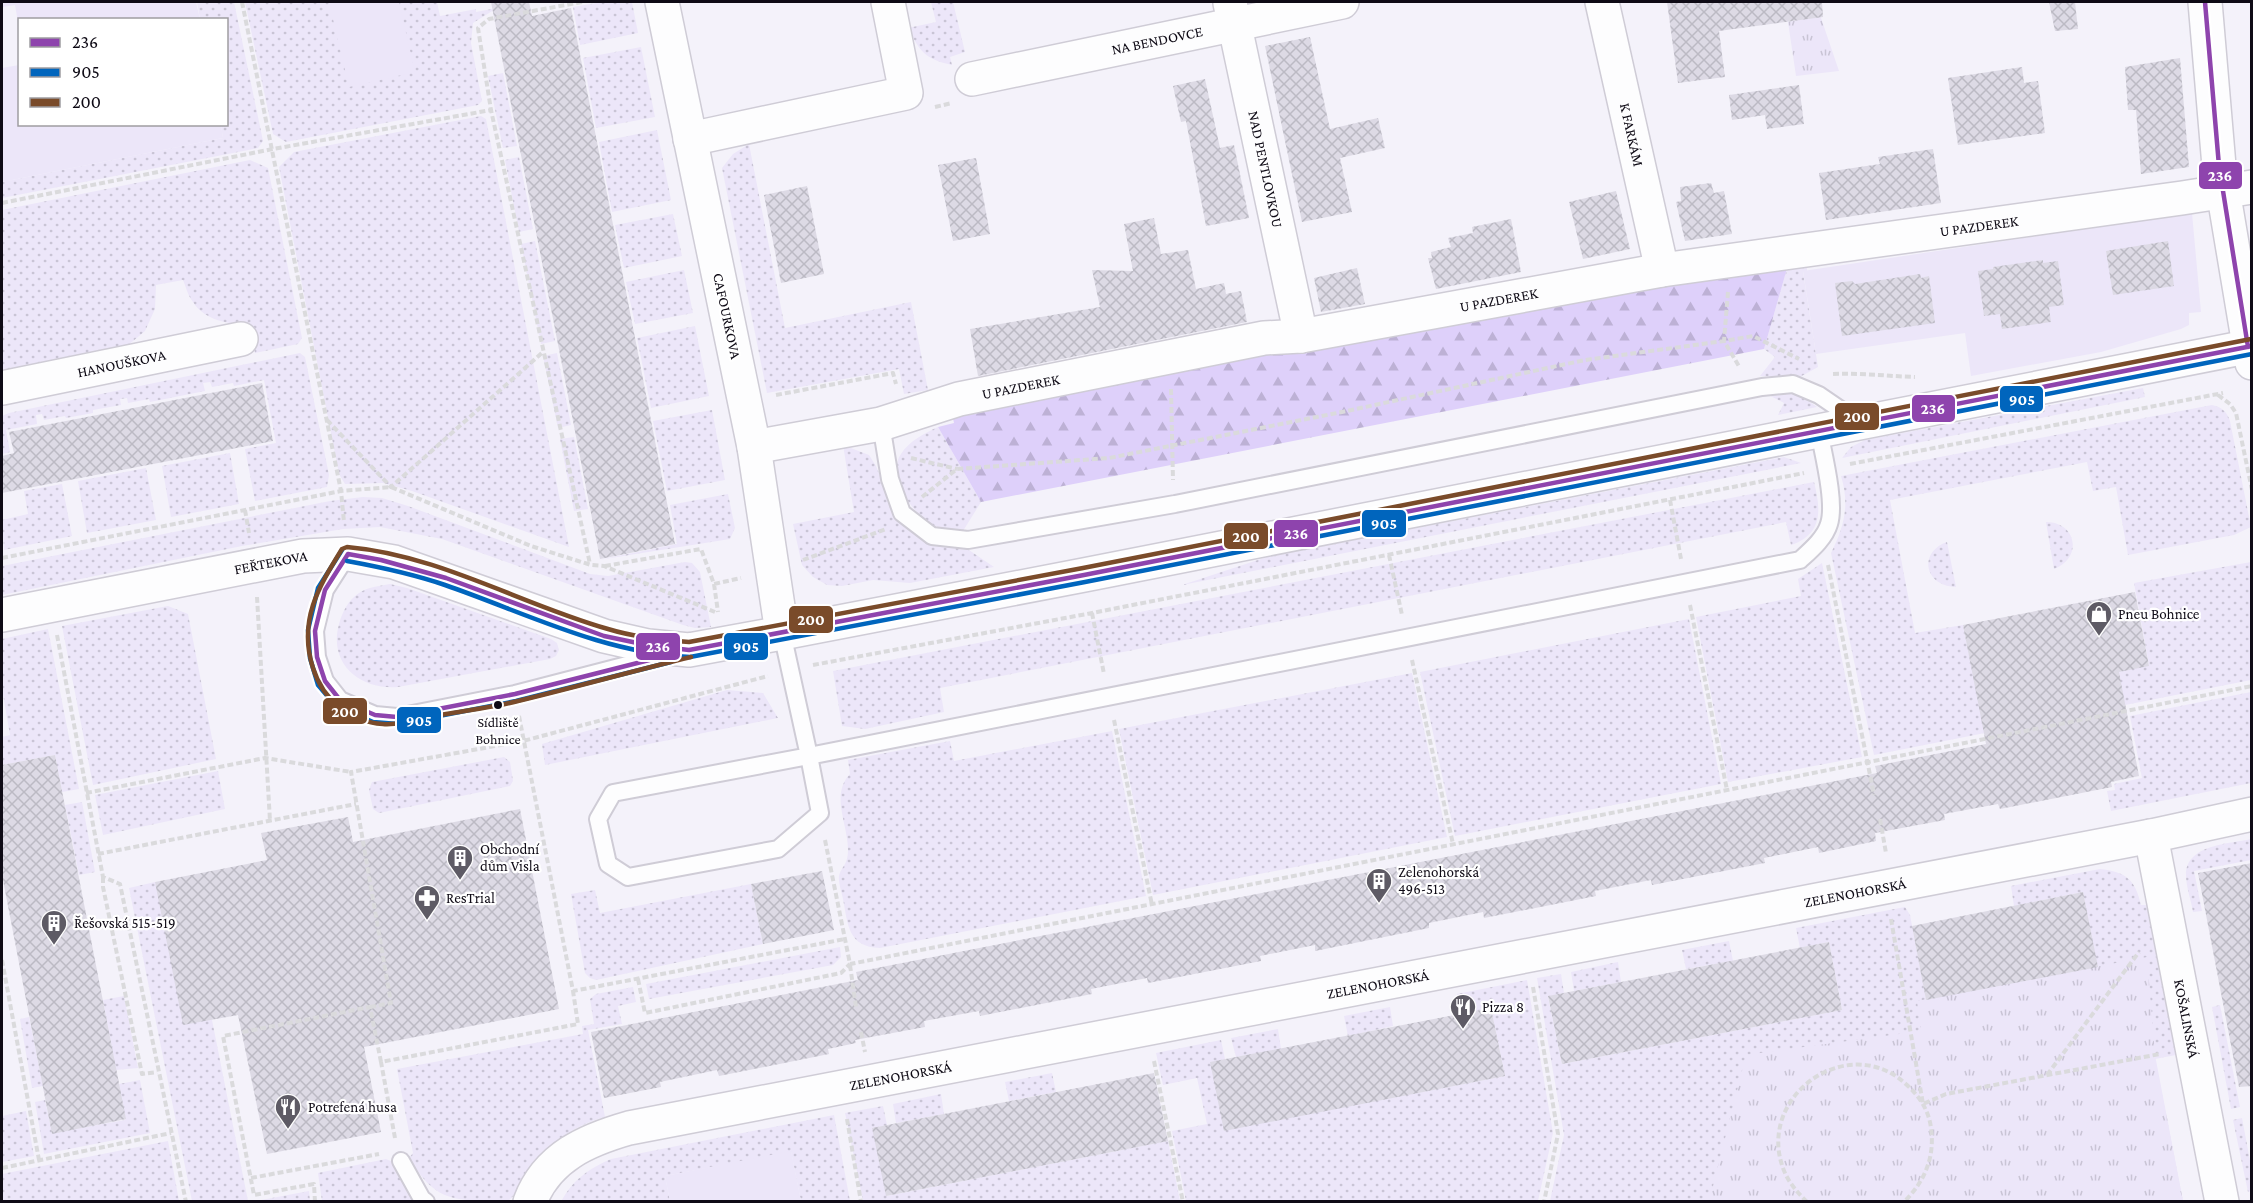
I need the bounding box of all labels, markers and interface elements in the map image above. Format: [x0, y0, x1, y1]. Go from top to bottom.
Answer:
legend [18, 18, 228, 126]
street label: NA BENDOVCE [1110, 23, 1204, 58]
text: 236 [72, 32, 98, 52]
text: 905 [72, 62, 100, 82]
text: 200 [72, 92, 101, 112]
street label: K FARKÁM [1617, 101, 1647, 168]
street label: NAD PENTLOVKOU [1245, 109, 1286, 229]
line badge: 236 [2198, 161, 2243, 190]
text: 236 [2208, 167, 2232, 184]
street label: U PAZDEREK [1939, 213, 2020, 239]
street label: CAFOURKOVA [710, 272, 744, 361]
street label: U PAZDEREK [1458, 285, 1539, 315]
street label: HANOUŠKOVA [76, 347, 168, 380]
street label: U PAZDEREK [980, 371, 1062, 402]
line badge: 905 [1999, 385, 2044, 413]
text: 905 [2009, 391, 2035, 408]
line badge: 236 [1911, 394, 1956, 423]
text: 236 [1921, 400, 1945, 417]
line badge: 200 [1834, 402, 1880, 431]
text: 200 [1843, 408, 1871, 425]
line badge: 905 [1361, 509, 1407, 538]
text: 905 [1371, 515, 1397, 532]
line badge: 236 [1273, 519, 1319, 548]
line badge: 200 [1223, 522, 1269, 550]
text: 236 [1284, 525, 1308, 542]
text: 200 [1232, 528, 1260, 545]
street label: FEŘTEKOVA [233, 548, 308, 577]
shop icon: Pneu Bohnice [2084, 599, 2114, 637]
line badge: 200 [788, 605, 834, 634]
place label: Pneu Bohnice [2118, 606, 2200, 622]
text: 200 [797, 611, 825, 628]
line badge: 236 [635, 632, 681, 661]
line badge: 905 [723, 632, 769, 661]
text: 236 [646, 638, 670, 655]
text: 905 [733, 638, 759, 655]
line badge: 200 [322, 697, 368, 725]
marker: Sídliště Bohnice [492, 699, 504, 711]
text: 200 [331, 703, 359, 720]
line badge: 905 [396, 706, 442, 734]
text: 905 [406, 712, 432, 729]
place label: Sídliště Bohnice [475, 714, 521, 747]
place label: Obchodní dům Visla [480, 841, 540, 874]
building icon: Obchodní dům Visla [445, 843, 475, 881]
place label: Zelenohorská 496-513 [1398, 864, 1479, 897]
building icon: Zelenohorská 496-513 [1364, 866, 1394, 904]
street label: ZELENOHORSKÁ [1803, 875, 1908, 910]
pharmacy icon: ResTrial [412, 883, 442, 921]
place label: ResTrial [446, 890, 495, 906]
building icon: Řešovská 515-519 [39, 908, 69, 946]
place label: Řešovská 515-519 [74, 915, 176, 931]
street label: ZELENOHORSKÁ [1325, 967, 1430, 1002]
street label: KOŠALINSKÁ [2171, 978, 2202, 1060]
restaurant icon: Pizza 8 [1448, 992, 1478, 1030]
place label: Pizza 8 [1482, 999, 1524, 1015]
street label: ZELENOHORSKÁ [848, 1058, 953, 1094]
restaurant icon: Potrefená husa [273, 1092, 303, 1130]
place label: Potrefená husa [308, 1099, 397, 1115]

